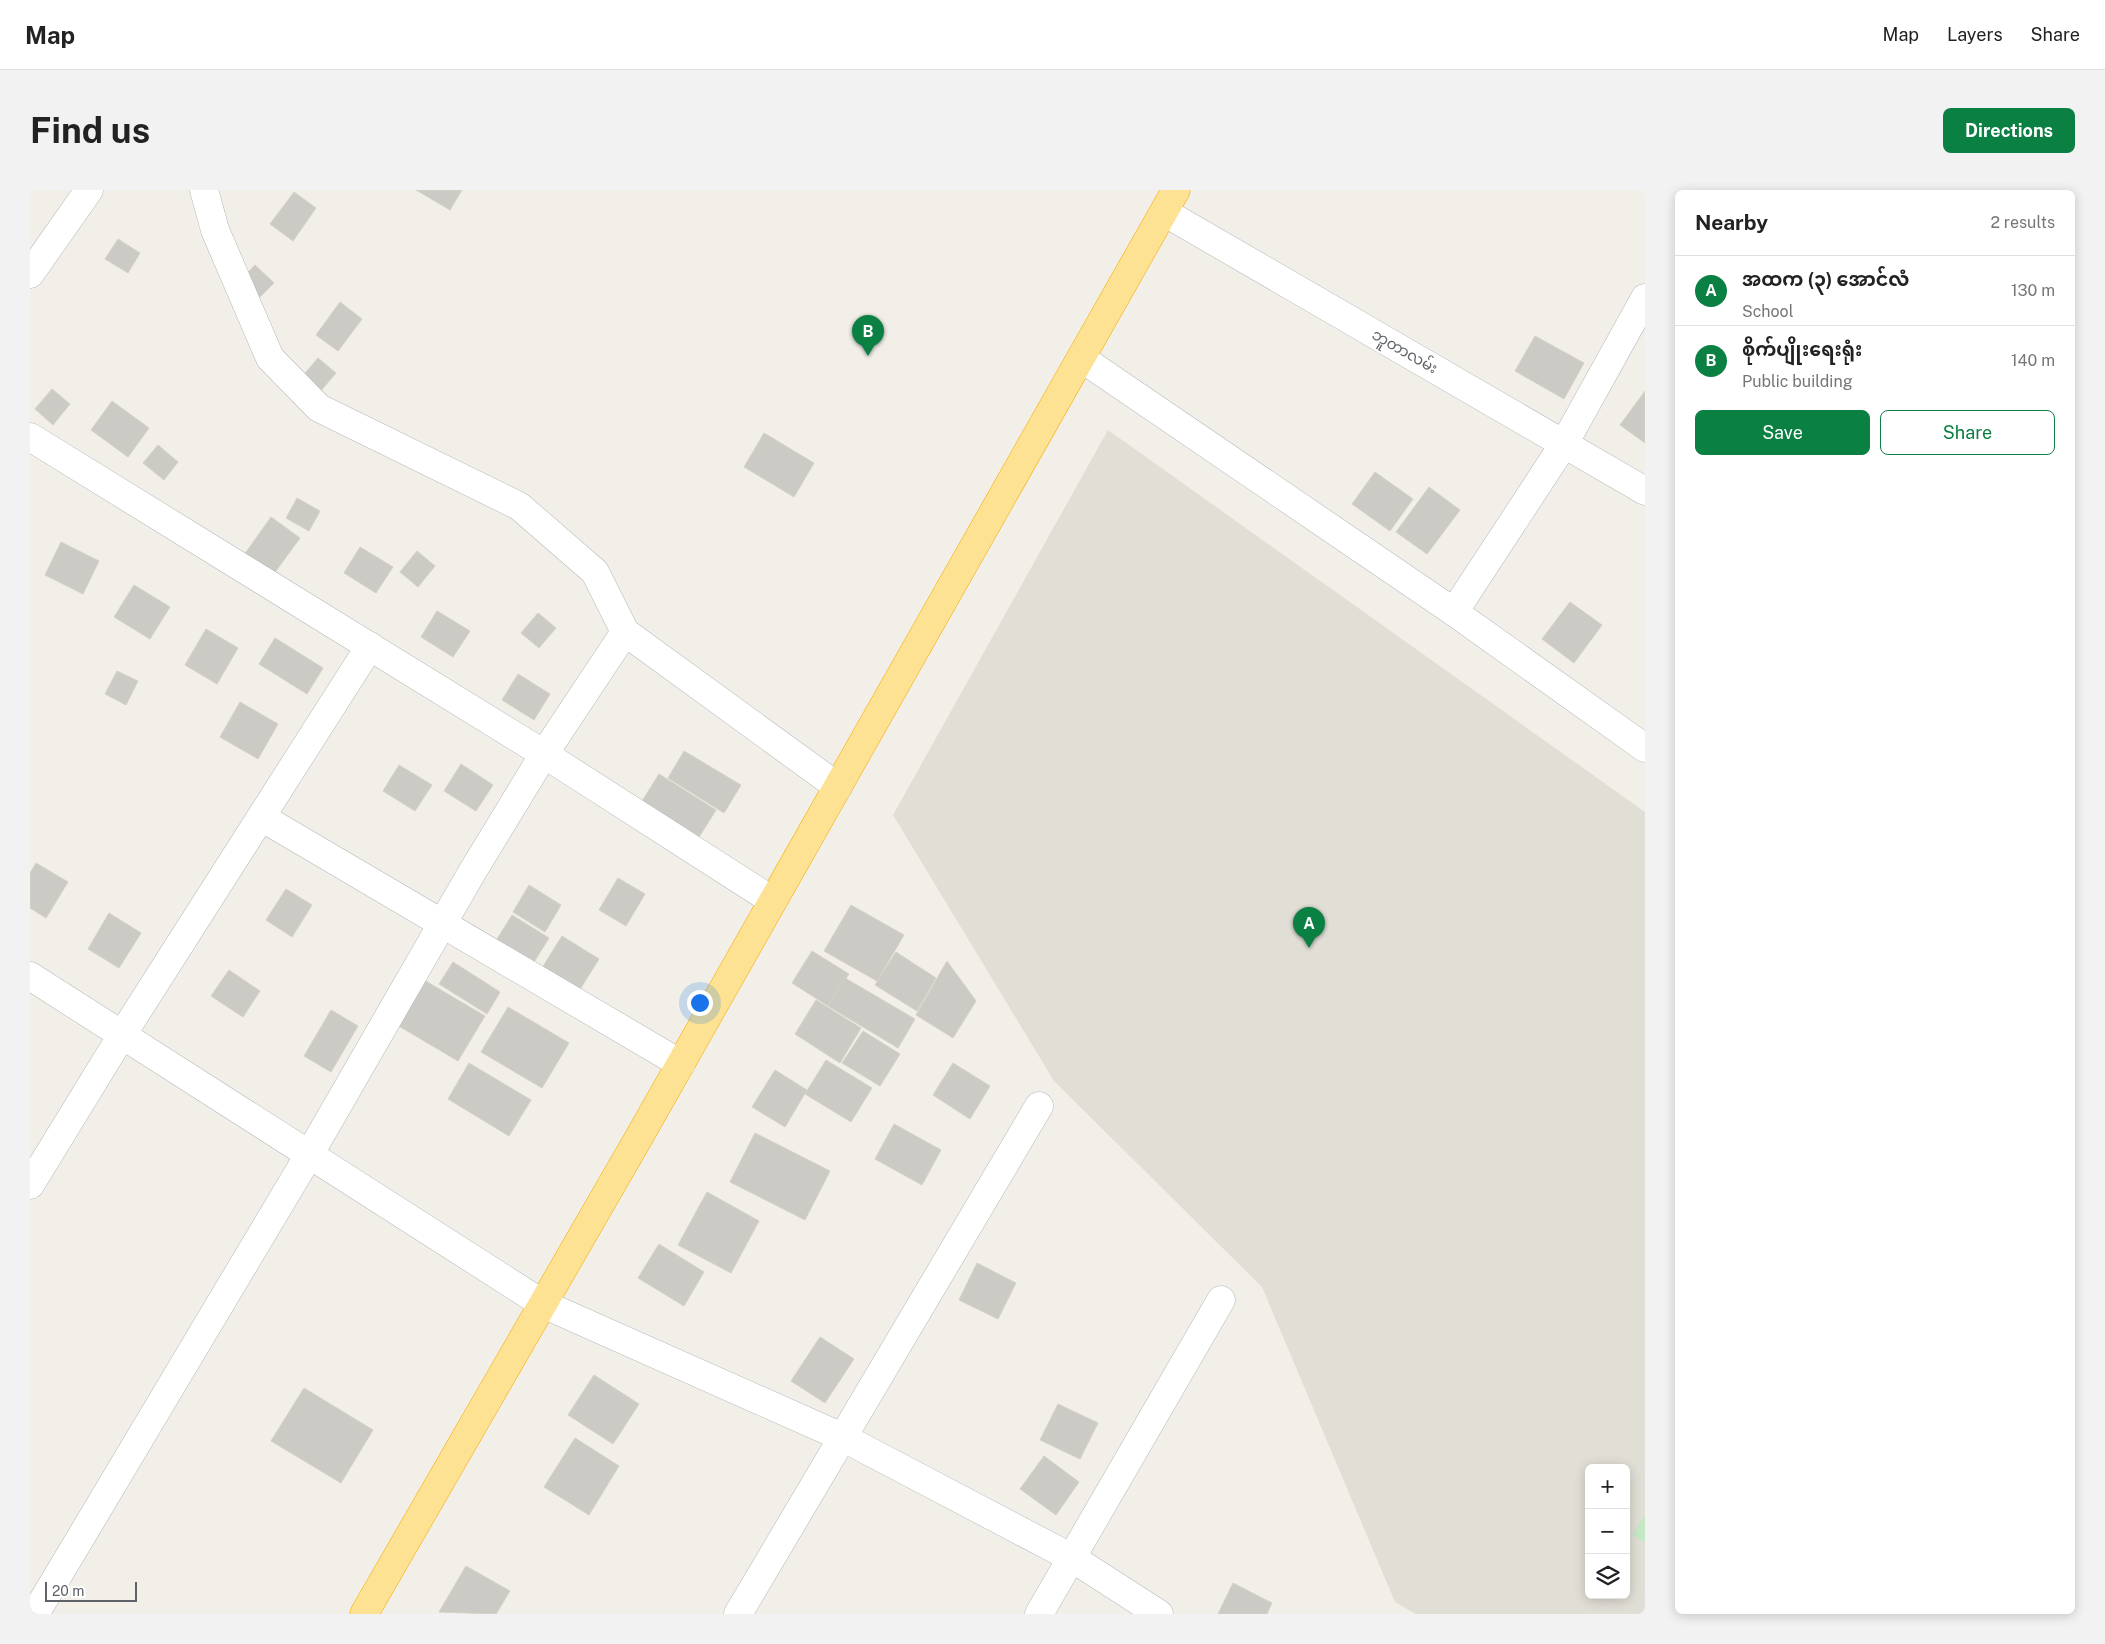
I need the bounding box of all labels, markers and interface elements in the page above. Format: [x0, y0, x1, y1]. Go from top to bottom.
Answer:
text: Map [25, 21, 75, 49]
text: Map [1883, 24, 1919, 45]
text: Layers [1947, 24, 2003, 45]
text: Share [2031, 24, 2080, 45]
button: Directions [1943, 108, 2075, 153]
text: Find us [30, 110, 150, 151]
text: Nearby [1695, 210, 1768, 235]
text: 2 results [1990, 213, 2055, 232]
text: အထက (၃) အောင်လံ [1742, 268, 1909, 290]
text: A [1705, 281, 1717, 300]
text: 130 m [2011, 281, 2055, 300]
text: School [1742, 302, 1793, 321]
pin: B [852, 315, 884, 356]
street label: ဘူတာလမ်း [1367, 325, 1441, 380]
text: စိုက်ပျိုးရေးရုံး [1742, 338, 1862, 360]
text: B [1706, 351, 1716, 370]
text: 140 m [2011, 351, 2055, 370]
text: Public building [1742, 372, 1853, 391]
button: Save [1695, 410, 1870, 455]
button: Share [1880, 410, 2055, 455]
pin: A [1293, 907, 1325, 948]
your location [687, 990, 713, 1016]
map controls [1585, 1464, 1630, 1599]
button: + [1585, 1464, 1630, 1509]
button: − [1585, 1509, 1630, 1554]
button: layers [1585, 1554, 1630, 1599]
scale bar [45, 1579, 138, 1602]
text: 20 m [52, 1583, 84, 1599]

